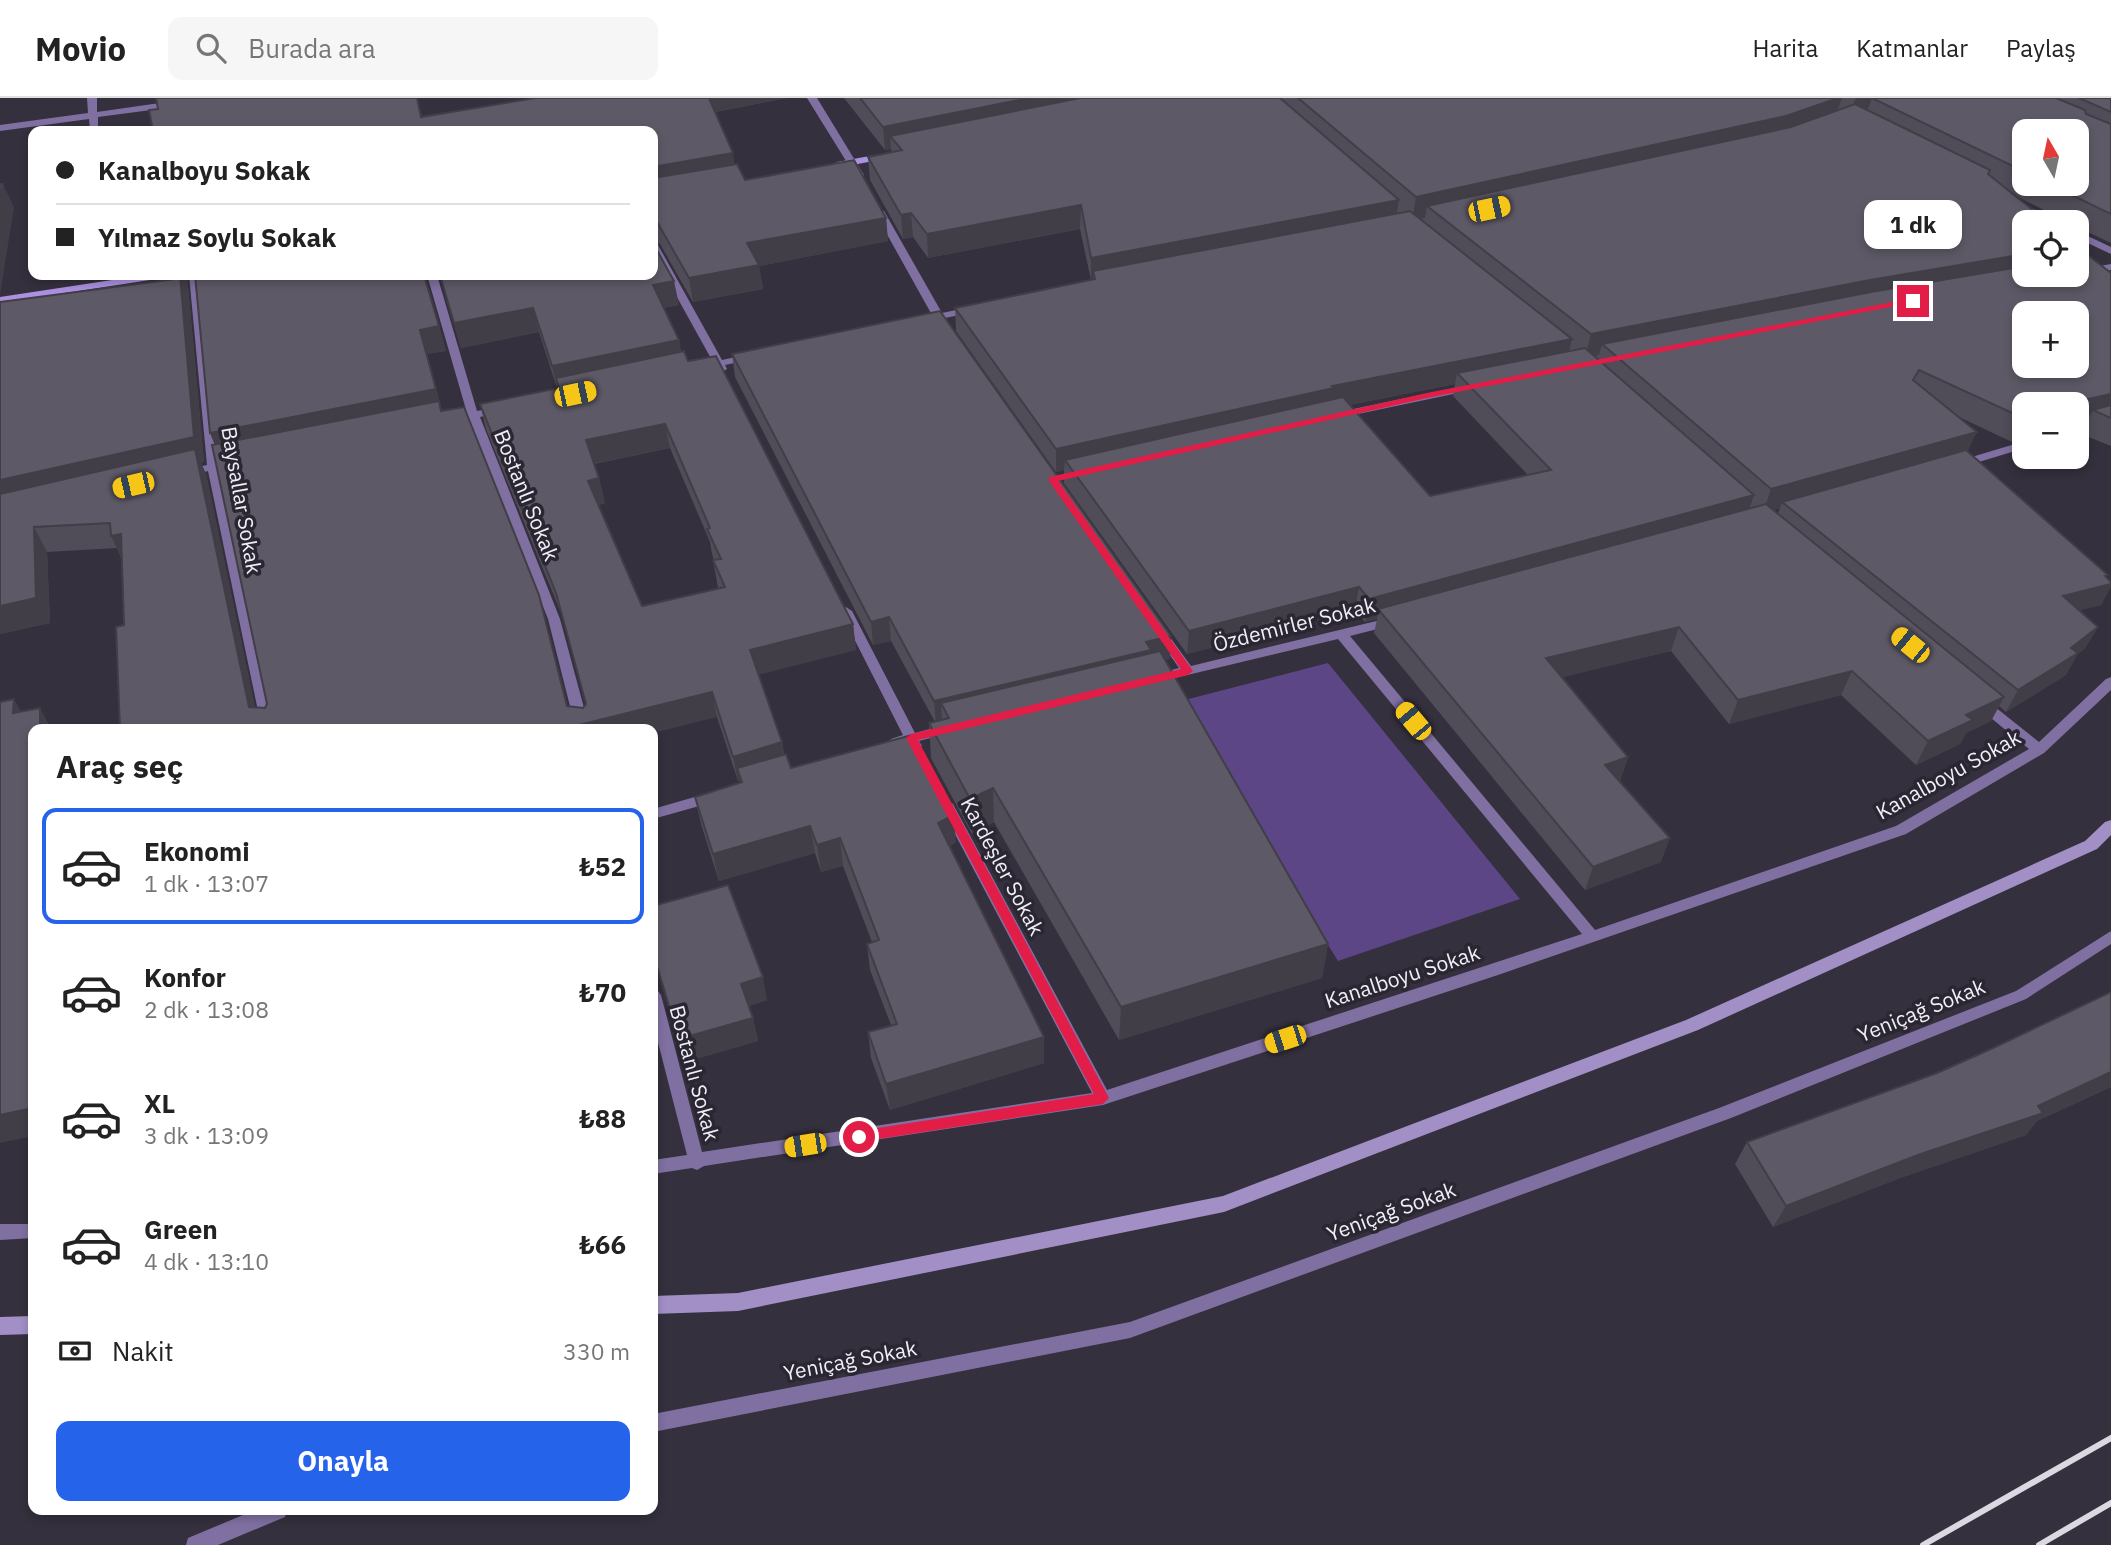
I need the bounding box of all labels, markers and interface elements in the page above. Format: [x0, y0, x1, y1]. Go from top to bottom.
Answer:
search box [168, 17, 658, 80]
text: Movio [35, 27, 126, 70]
icon: search [192, 29, 230, 67]
text: Burada ara [248, 31, 376, 65]
text: Harita [1752, 32, 1818, 64]
text: Katmanlar [1856, 32, 1968, 64]
text: Paylaş [2006, 32, 2076, 64]
north arrow [2012, 119, 2090, 196]
map controls [2012, 119, 2089, 469]
text: Kanalboyu Sokak [98, 153, 310, 187]
car [1467, 194, 1512, 224]
callout: 1 dk [1864, 200, 1962, 248]
text: 1 dk [1890, 209, 1936, 239]
button: locate [2012, 210, 2089, 287]
text: Yılmaz Soylu Sokak [98, 220, 336, 254]
route end [1897, 285, 1929, 317]
button: + [2012, 301, 2089, 378]
car [553, 379, 598, 409]
button: − [2012, 392, 2089, 469]
street label: Baysallar Sokak [215, 424, 269, 576]
street label: Bostanlı Sokak [488, 425, 566, 565]
car [111, 470, 156, 500]
street label: Özdemirler Sokak [1210, 590, 1378, 658]
car [1888, 624, 1933, 666]
car [1392, 698, 1435, 744]
street label: Kanalboyu Sokak [1871, 723, 2025, 825]
text: Araç seç [56, 745, 183, 787]
street label: Kardeşler Sokak [955, 792, 1051, 940]
text: Ekonomi [144, 834, 250, 868]
icon: car [60, 835, 123, 898]
text: ₺52 [579, 849, 626, 883]
text: 1 dk · 13:07 [144, 868, 269, 898]
street label: Kanalboyu Sokak [1321, 938, 1483, 1014]
text: Konfor [144, 960, 226, 994]
icon: car [60, 961, 123, 1024]
street label: Yeniçağ Sokak [1853, 972, 1989, 1048]
text: ₺70 [579, 975, 626, 1009]
text: 2 dk · 13:08 [144, 994, 269, 1024]
street label: Bostanlı Sokak [663, 1002, 727, 1144]
car [1262, 1023, 1309, 1055]
text: XL [144, 1086, 175, 1120]
icon: car [60, 1087, 123, 1150]
text: ₺88 [579, 1101, 626, 1135]
text: 3 dk · 13:09 [144, 1120, 269, 1150]
route start [843, 1121, 875, 1153]
car [783, 1131, 828, 1159]
street label: Yeniçağ Sokak [1323, 1175, 1459, 1247]
text: Green [144, 1212, 218, 1246]
icon: car [60, 1213, 123, 1276]
text: ₺66 [579, 1227, 626, 1261]
text: 4 dk · 13:10 [144, 1246, 269, 1276]
icon: cash [56, 1332, 94, 1370]
street label: Yeniçağ Sokak [781, 1333, 919, 1387]
text: Nakit [112, 1334, 174, 1368]
text: 330 m [563, 1336, 630, 1366]
button: Onayla [56, 1421, 630, 1501]

